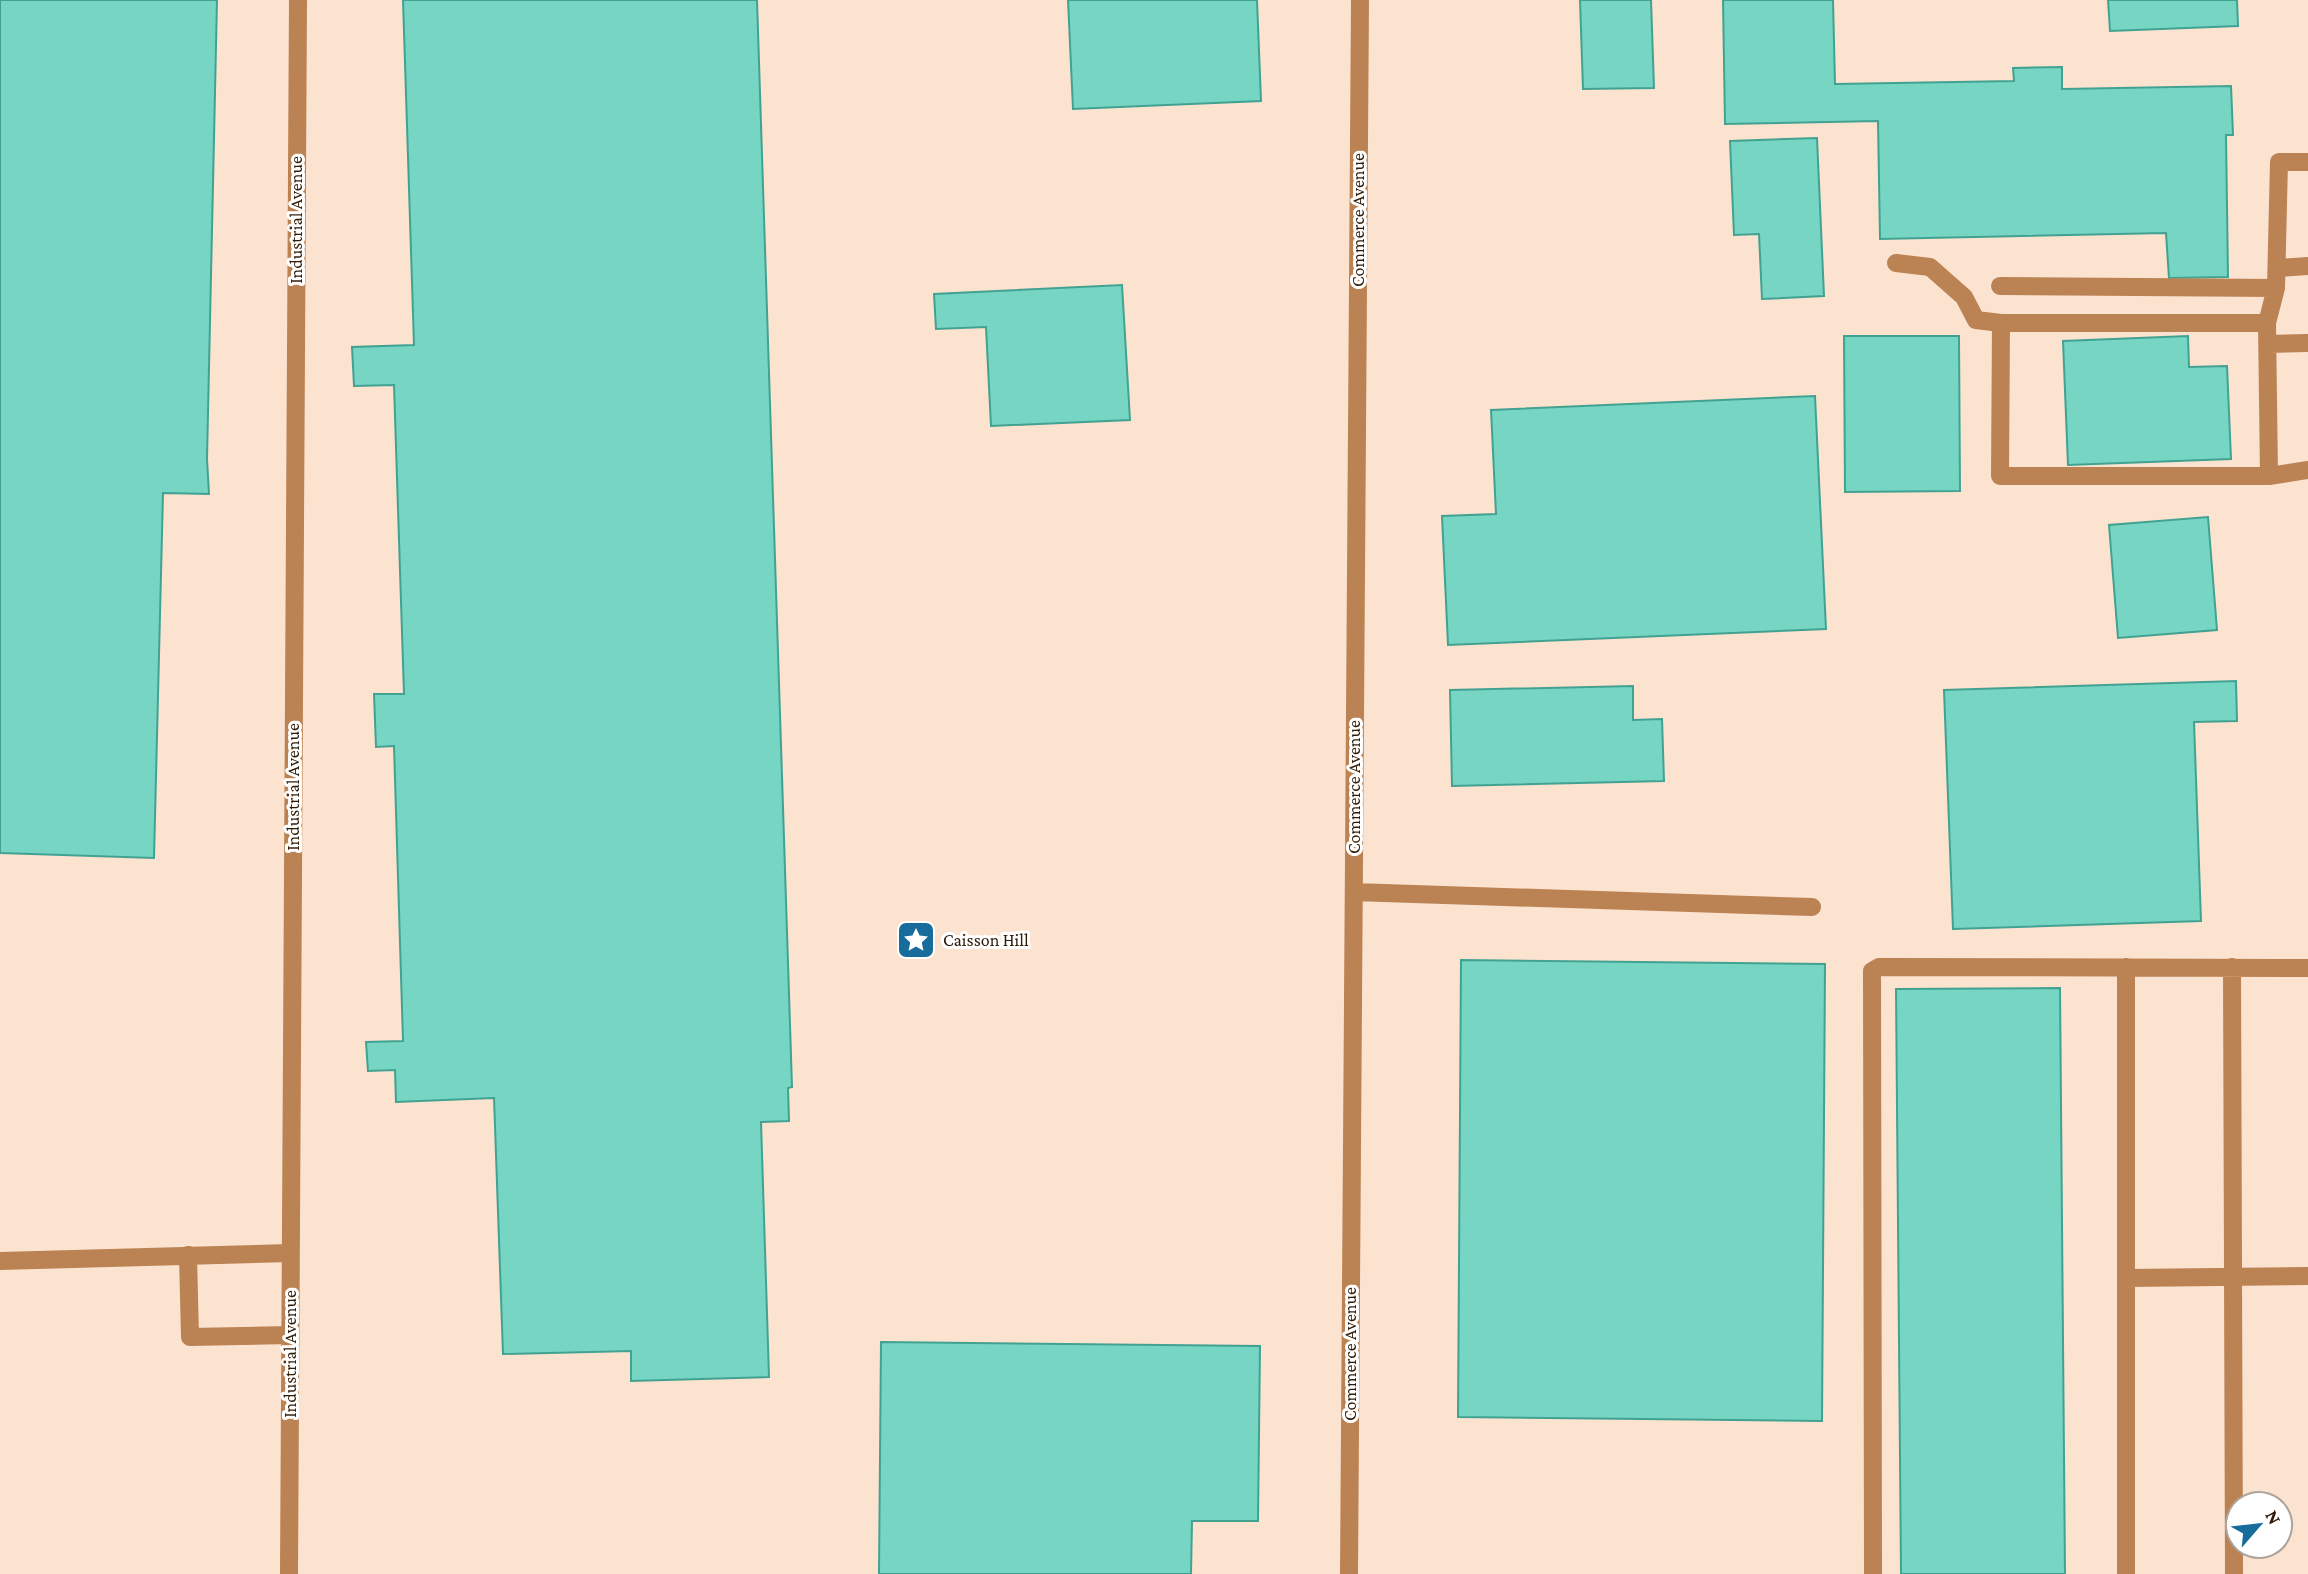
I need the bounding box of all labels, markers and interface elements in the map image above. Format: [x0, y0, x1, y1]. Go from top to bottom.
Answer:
street label: Commerce Avenue [1348, 153, 1368, 287]
street label: Industrial Avenue [286, 156, 306, 284]
street label: Commerce Avenue [1344, 720, 1364, 854]
street label: Industrial Avenue [283, 723, 303, 851]
place icon: Caisson Hill [895, 919, 937, 961]
place label: Caisson Hill [943, 930, 1029, 950]
street label: Commerce Avenue [1340, 1287, 1360, 1421]
street label: Industrial Avenue [280, 1290, 300, 1418]
north arrow [2224, 1490, 2294, 1560]
text: N [2261, 1507, 2286, 1528]

